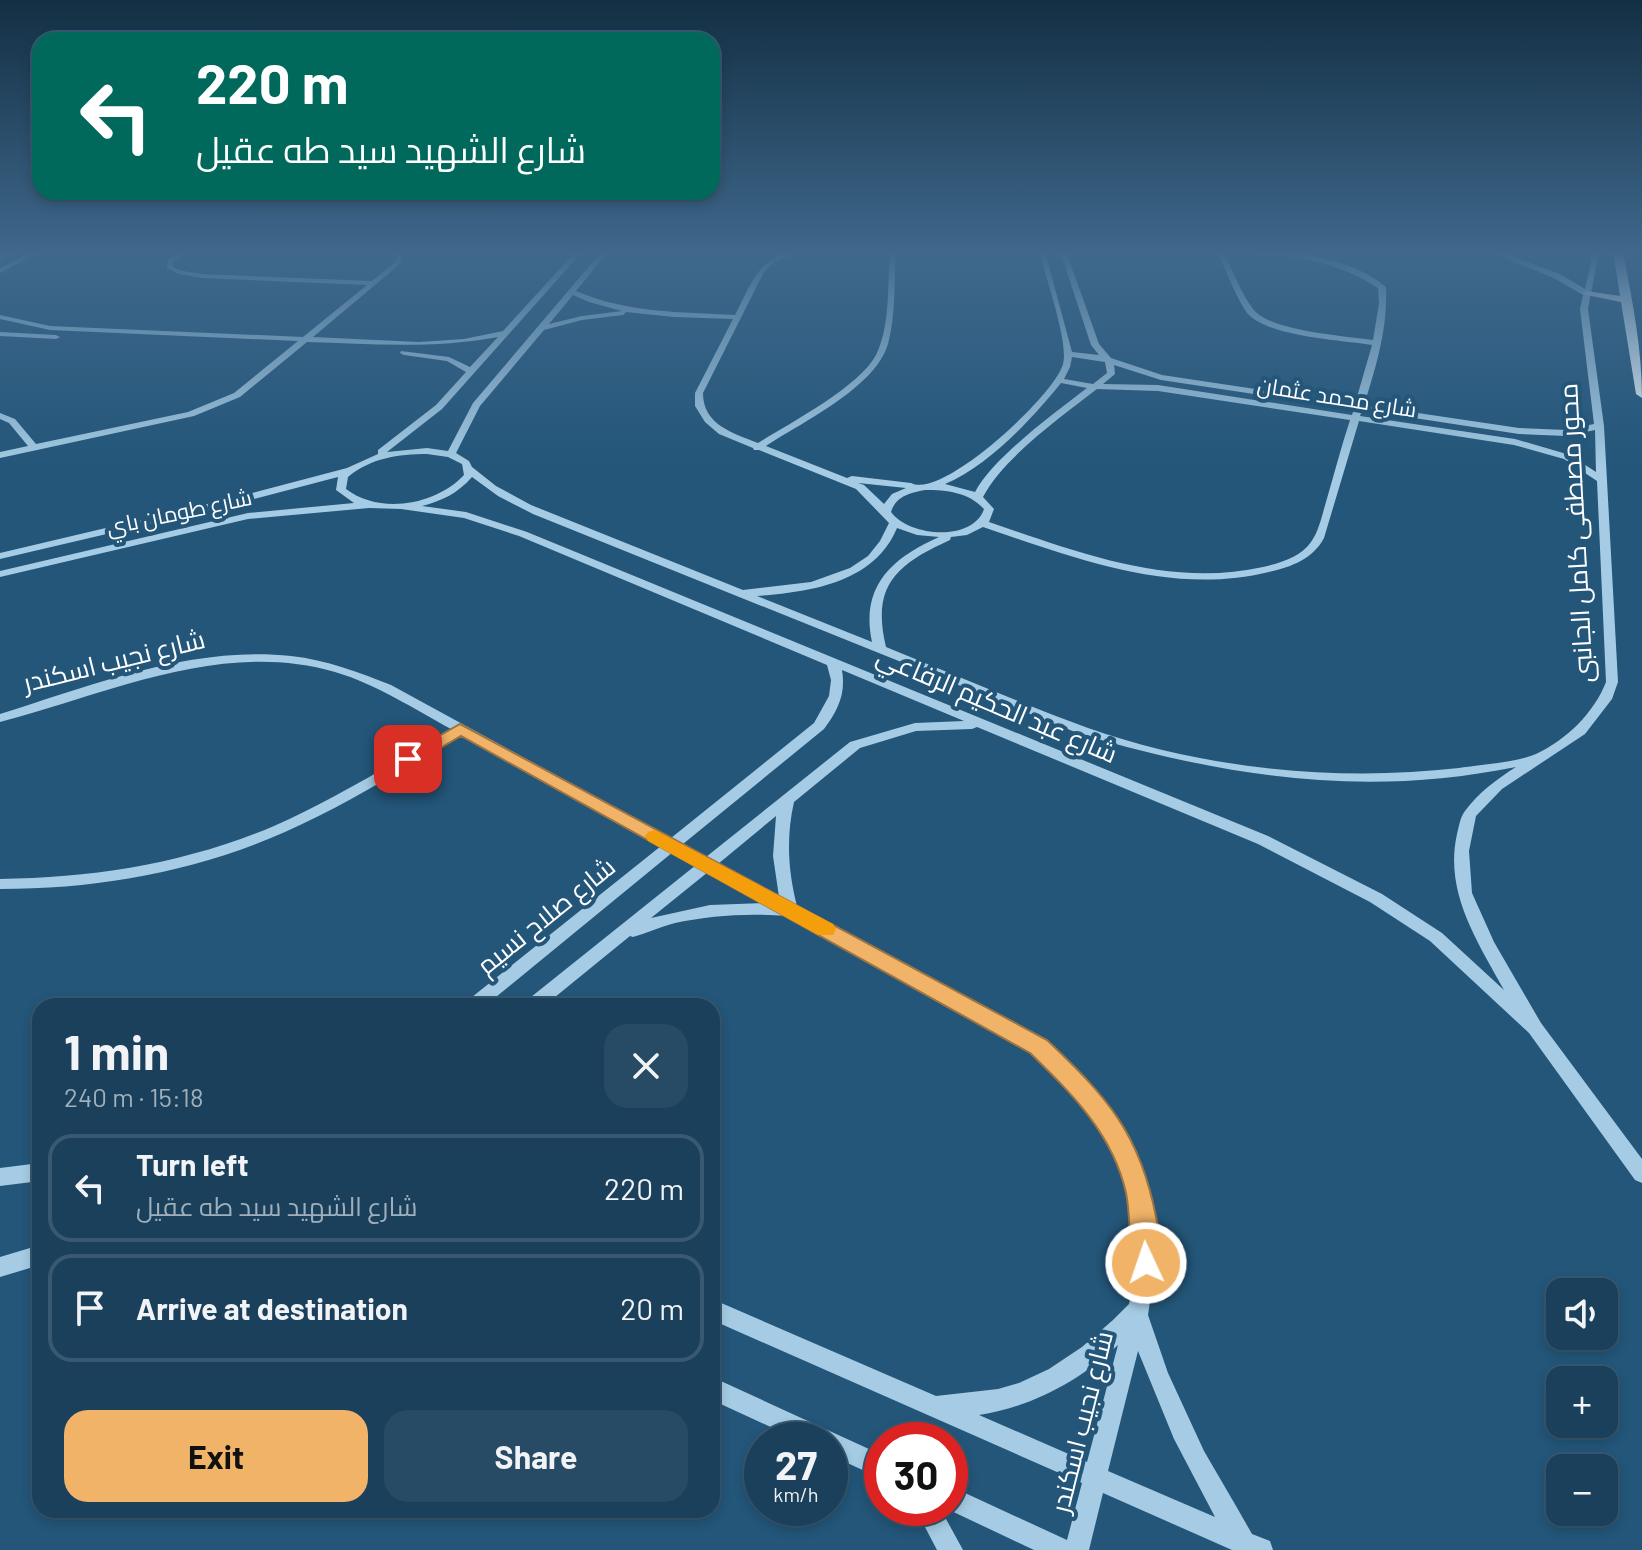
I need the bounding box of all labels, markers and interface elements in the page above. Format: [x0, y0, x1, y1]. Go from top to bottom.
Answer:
text: 220 m [196, 48, 349, 115]
icon: left [64, 64, 168, 168]
text: شارع الشهيد سيد طه عقيل [196, 127, 586, 170]
street label: شارع محمد عثمان [1255, 371, 1419, 424]
street label: محور مصطفى كامل الجانبى [1551, 382, 1600, 684]
street label: شارع طومان باي [104, 483, 255, 544]
street label: شارع نجيب اسكندر [18, 622, 208, 701]
street label: شارع عبد الحكيم الرفاعي [870, 639, 1123, 775]
pin [374, 725, 442, 793]
icon: arrive [386, 737, 430, 781]
street label: شارع صلاح نسيم [470, 850, 623, 983]
text: 1 min [64, 1022, 169, 1080]
button: close [604, 1024, 688, 1108]
text: 240 m · 15:18 [64, 1081, 203, 1112]
text: Turn left [136, 1146, 249, 1182]
icon: left [68, 1166, 112, 1210]
text: 220 m [604, 1170, 684, 1206]
text: شارع الشهيد سيد طه عقيل [136, 1190, 418, 1221]
position arrow [1104, 1221, 1188, 1305]
map controls [1546, 1278, 1618, 1526]
button: sound [1546, 1278, 1618, 1350]
icon: arrive [68, 1286, 112, 1330]
text: Arrive at destination [136, 1290, 408, 1326]
text: 20 m [620, 1290, 684, 1326]
street label: شارع نجيب اسكندر [1042, 1328, 1121, 1518]
button: + [1546, 1366, 1618, 1438]
button: Exit [64, 1410, 368, 1502]
button: Share [384, 1410, 688, 1502]
speed limit sign: 30 [864, 1422, 968, 1526]
text: 27 [775, 1440, 817, 1488]
button: − [1546, 1454, 1618, 1526]
text: km/h [773, 1482, 819, 1506]

